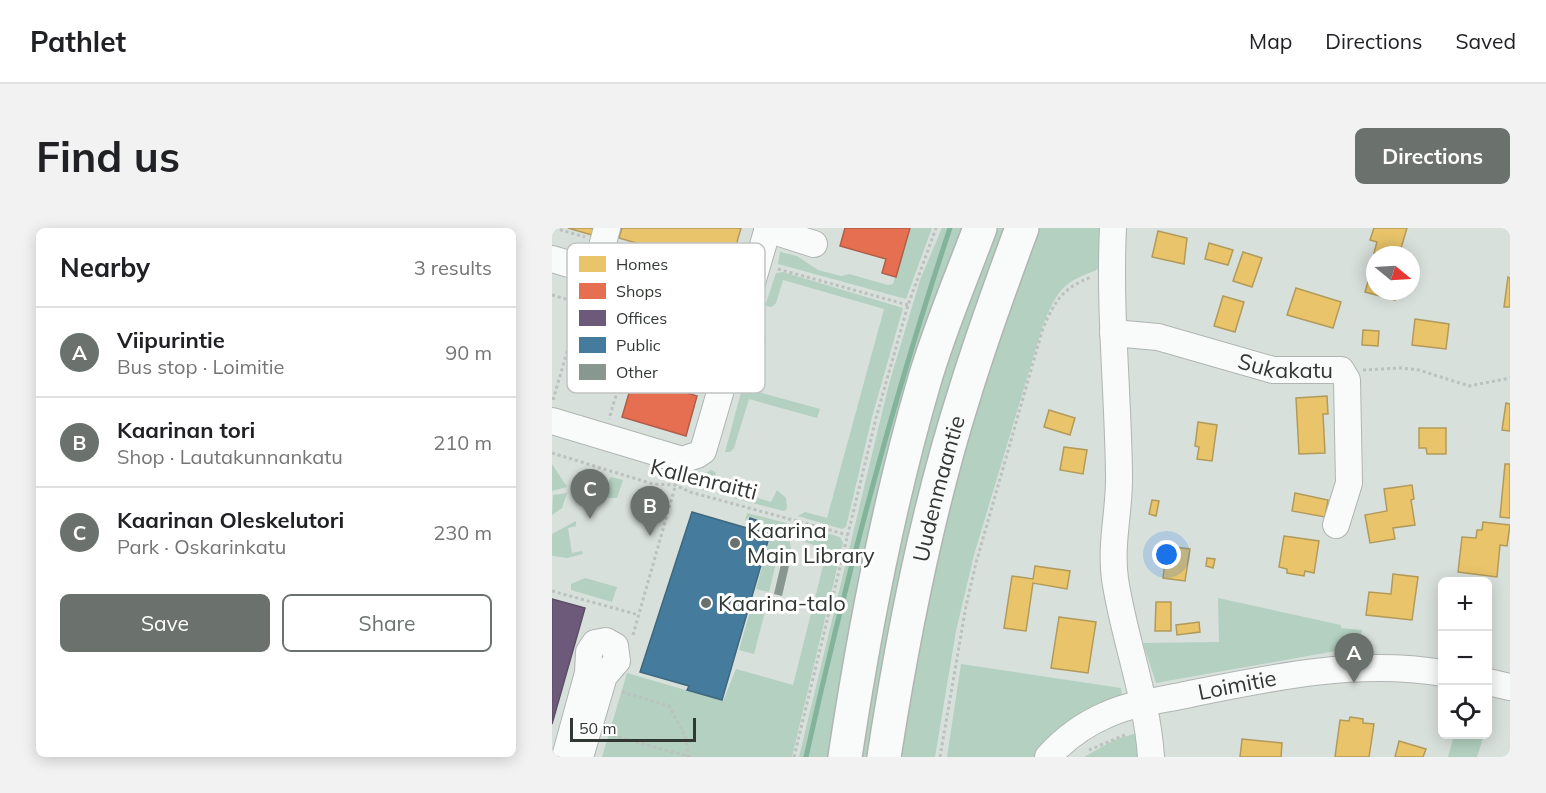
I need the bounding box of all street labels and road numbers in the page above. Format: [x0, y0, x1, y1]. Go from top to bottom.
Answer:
street label: Sukakatu [1235, 347, 1333, 384]
street label: Uudenmaantie [906, 412, 971, 565]
street label: Kallenraitti [648, 452, 760, 506]
street label: Loimitie [1195, 664, 1278, 706]

